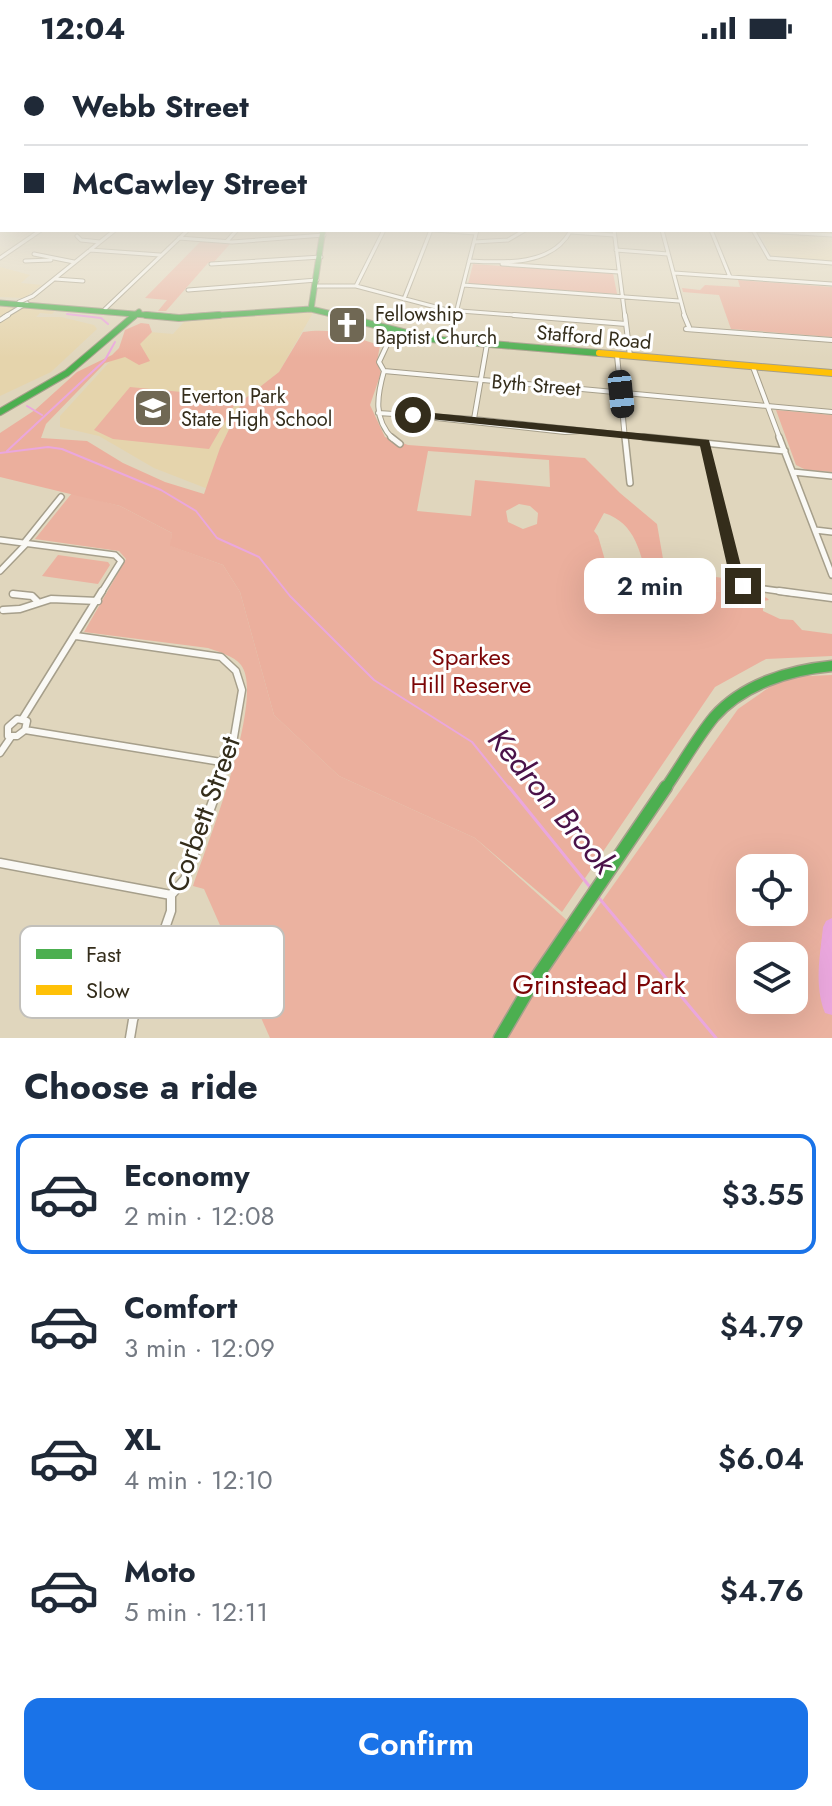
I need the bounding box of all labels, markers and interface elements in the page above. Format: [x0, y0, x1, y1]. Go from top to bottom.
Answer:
text: 12:04 [40, 7, 125, 50]
text: Webb Street [72, 85, 249, 128]
text: McCawley Street [72, 162, 307, 205]
place label: Fellowship Baptist Church [375, 300, 497, 352]
church icon: Fellowship Baptist Church [326, 304, 368, 346]
street label: Stafford Road [535, 318, 653, 357]
street label: Byth Street [490, 367, 582, 404]
car [607, 369, 635, 419]
place label: Everton Park State High School [181, 382, 332, 434]
school or university icon: Everton Park State High School [132, 387, 174, 429]
route start [395, 397, 431, 433]
callout: 2 min [583, 558, 715, 614]
text: 2 min [617, 567, 683, 605]
route end [725, 568, 761, 604]
park label: Sparkes Hill Reserve [411, 639, 531, 702]
water label: Kedron Brook [477, 718, 628, 885]
street label: Corbett Street [156, 730, 251, 898]
map controls [736, 854, 808, 1014]
button: locate [736, 854, 808, 926]
legend [20, 926, 284, 1018]
text: Fast [86, 938, 122, 970]
button: layers [736, 942, 808, 1014]
park label: Grinstead Park [512, 964, 686, 1005]
text: Slow [86, 974, 130, 1006]
text: Choose a ride [24, 1060, 258, 1112]
text: Economy [124, 1154, 250, 1197]
icon: car [28, 1158, 100, 1230]
text: $3.55 [722, 1173, 804, 1216]
text: 2 min · 12:08 [124, 1197, 275, 1235]
text: Comfort [124, 1286, 237, 1329]
icon: car [28, 1290, 100, 1362]
text: $4.79 [720, 1305, 804, 1348]
text: 3 min · 12:09 [124, 1329, 275, 1367]
text: XL [124, 1418, 160, 1461]
icon: car [28, 1422, 100, 1494]
text: $6.04 [718, 1437, 804, 1480]
text: 4 min · 12:10 [124, 1461, 273, 1499]
text: Moto [124, 1550, 196, 1593]
icon: car [28, 1554, 100, 1626]
text: $4.76 [720, 1569, 804, 1612]
text: 5 min · 12:11 [124, 1593, 268, 1631]
button: Confirm [24, 1698, 808, 1790]

